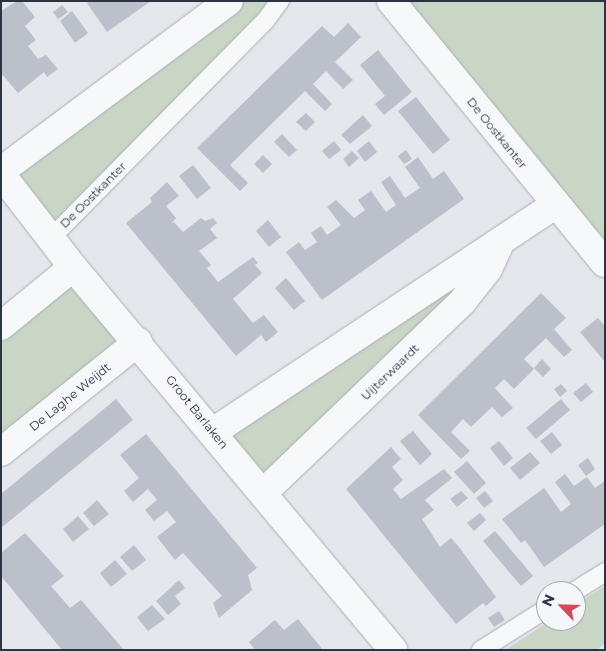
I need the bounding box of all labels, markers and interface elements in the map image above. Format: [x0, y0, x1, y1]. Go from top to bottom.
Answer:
street label: De Oostkanter [464, 94, 530, 172]
street label: De Oostkanter [57, 159, 129, 231]
street label: Uijterwaardt [358, 341, 422, 403]
street label: De Laghe Weijdt [26, 360, 114, 434]
street label: Groot Barlaken [163, 372, 231, 452]
north arrow [536, 581, 586, 631]
text: N [538, 591, 559, 609]

